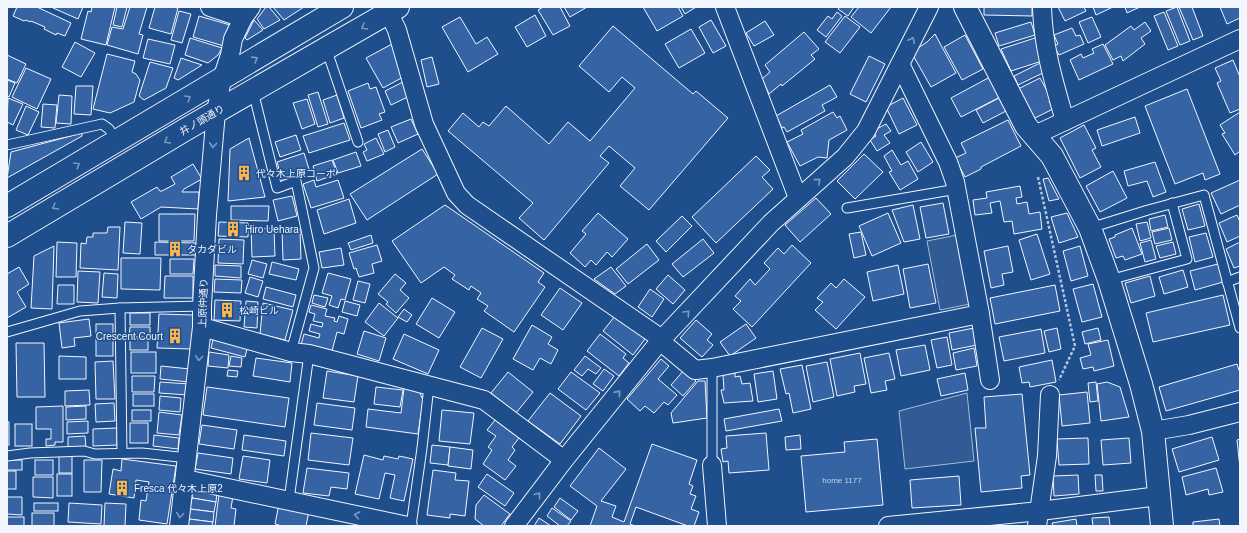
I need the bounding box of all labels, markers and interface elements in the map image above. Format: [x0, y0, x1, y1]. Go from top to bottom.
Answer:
one-way arrow [361, 22, 368, 29]
one-way arrow [908, 36, 915, 44]
one-way arrow [251, 56, 258, 63]
one-way arrow [184, 96, 191, 103]
street label: 井ノ頭通り [178, 103, 226, 137]
one-way arrow [164, 136, 171, 143]
one-way arrow [209, 142, 218, 148]
one-way arrow [73, 162, 80, 170]
building icon: 代々木上原コーポ [235, 164, 253, 182]
place label: 代々木上原コーポ [256, 168, 336, 179]
one-way arrow [813, 178, 821, 185]
one-way arrow [52, 203, 59, 210]
building icon: Hiro Uehara [224, 220, 242, 238]
place label: Hiro Uehara [245, 224, 299, 235]
building icon: タカダビル [166, 240, 184, 258]
place label: タカダビル [187, 244, 237, 255]
street label: 上原仲通り [197, 278, 209, 328]
building icon: 松崎ビル [218, 301, 236, 319]
place label: 松崎ビル [239, 305, 279, 316]
one-way arrow [682, 310, 689, 317]
building icon: Crescent Court [166, 327, 184, 345]
place label: Crescent Court [96, 331, 163, 342]
one-way arrow [194, 355, 203, 361]
one-way arrow [614, 390, 621, 398]
house number: home 1177 [822, 476, 862, 485]
building icon: Fresca 代々木上原2 [113, 479, 131, 497]
place label: Fresca 代々木上原2 [134, 483, 223, 494]
one-way arrow [533, 493, 540, 500]
one-way arrow [354, 511, 360, 519]
one-way arrow [176, 512, 185, 518]

